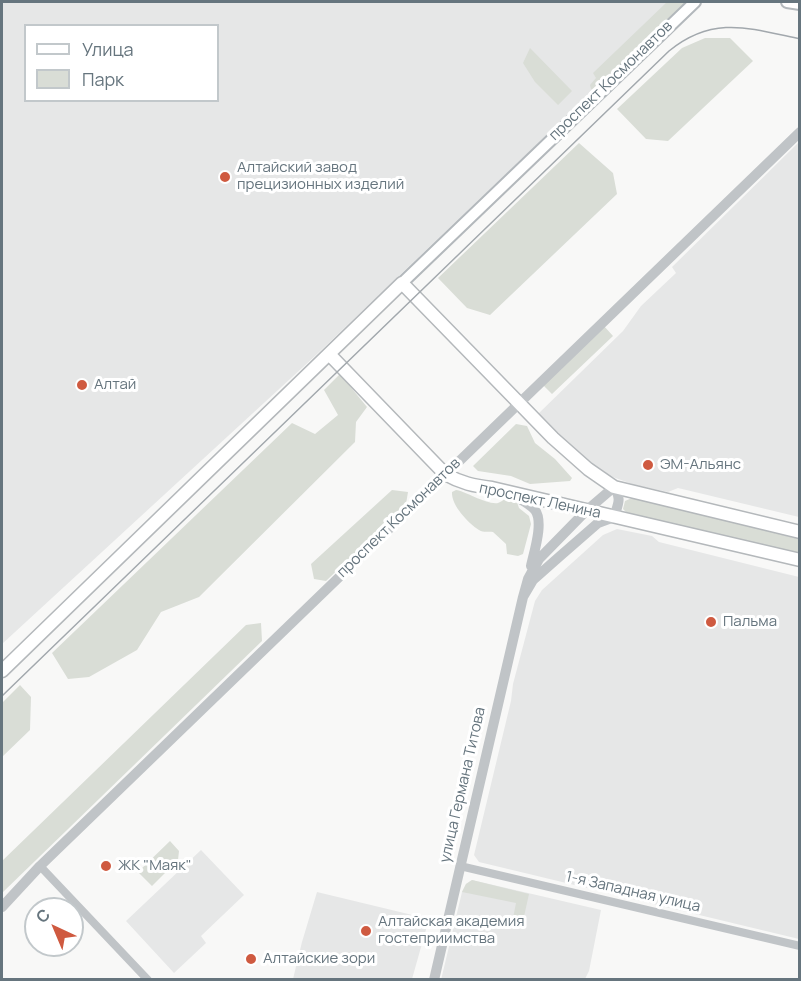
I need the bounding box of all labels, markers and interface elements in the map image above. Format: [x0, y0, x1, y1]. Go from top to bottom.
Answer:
street label: проспект Космонавтов [546, 17, 676, 145]
legend [24, 24, 219, 102]
text: Улица [82, 37, 134, 61]
text: Парк [82, 67, 124, 91]
place label: Алтайский завод прецизионных изделий [237, 159, 404, 194]
marker: Алтайский завод прецизионных изделий [218, 170, 232, 184]
place label: Алтай [94, 376, 136, 394]
marker: Алтай [75, 378, 89, 392]
street label: проспект Космонавтов [334, 454, 464, 582]
place label: ЭМ-Альянс [660, 456, 741, 474]
marker: ЭМ-Альянс [641, 458, 655, 472]
street label: проспект Ленина [478, 479, 602, 523]
place label: Пальма [723, 613, 777, 631]
marker: Пальма [704, 615, 718, 629]
street label: улица Германа Титова [436, 706, 490, 864]
place label: ЖК "Маяк" [118, 857, 192, 875]
marker: ЖК "Маяк" [99, 859, 113, 873]
street label: 1-я Западная улица [564, 868, 702, 916]
north arrow [24, 897, 84, 957]
text: С [31, 903, 55, 928]
place label: Алтайская академия гостеприимства [378, 913, 524, 948]
marker: Алтайская академия гостеприимства [359, 924, 373, 938]
place label: Алтайские зори [263, 950, 375, 968]
marker: Алтайские зори [244, 952, 258, 966]

